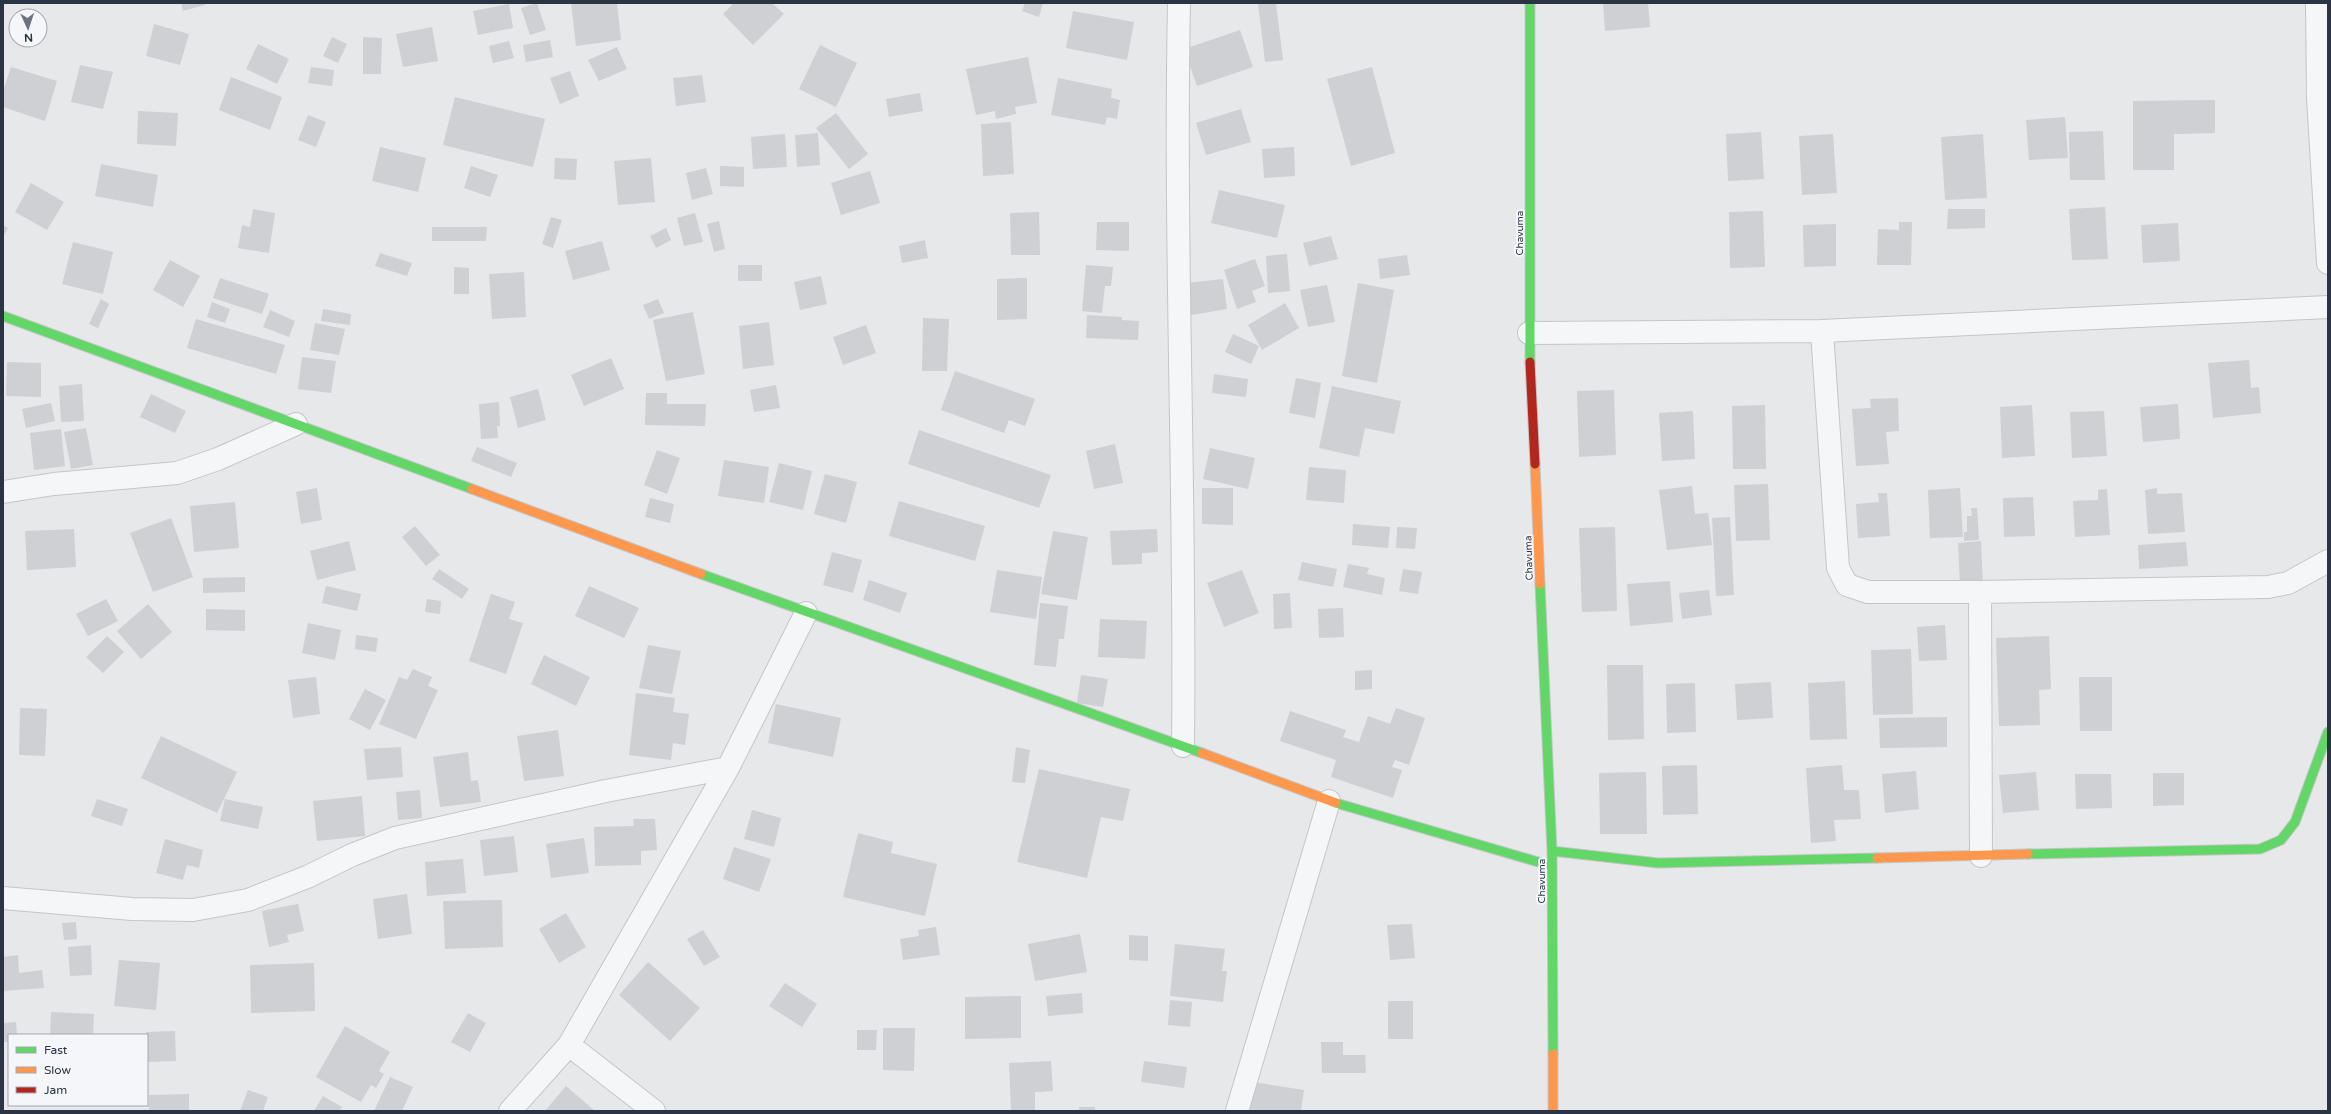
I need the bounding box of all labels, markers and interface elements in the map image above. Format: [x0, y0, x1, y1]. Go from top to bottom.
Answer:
north arrow [8, 8, 48, 48]
text: N [24, 31, 33, 44]
street label: Chavuma [1514, 211, 1526, 255]
street label: Chavuma [1522, 535, 1536, 581]
street label: Chavuma [1536, 859, 1548, 903]
legend [8, 1034, 148, 1106]
text: Fast [44, 1043, 68, 1057]
text: Slow [44, 1063, 71, 1077]
text: Jam [44, 1083, 67, 1097]

